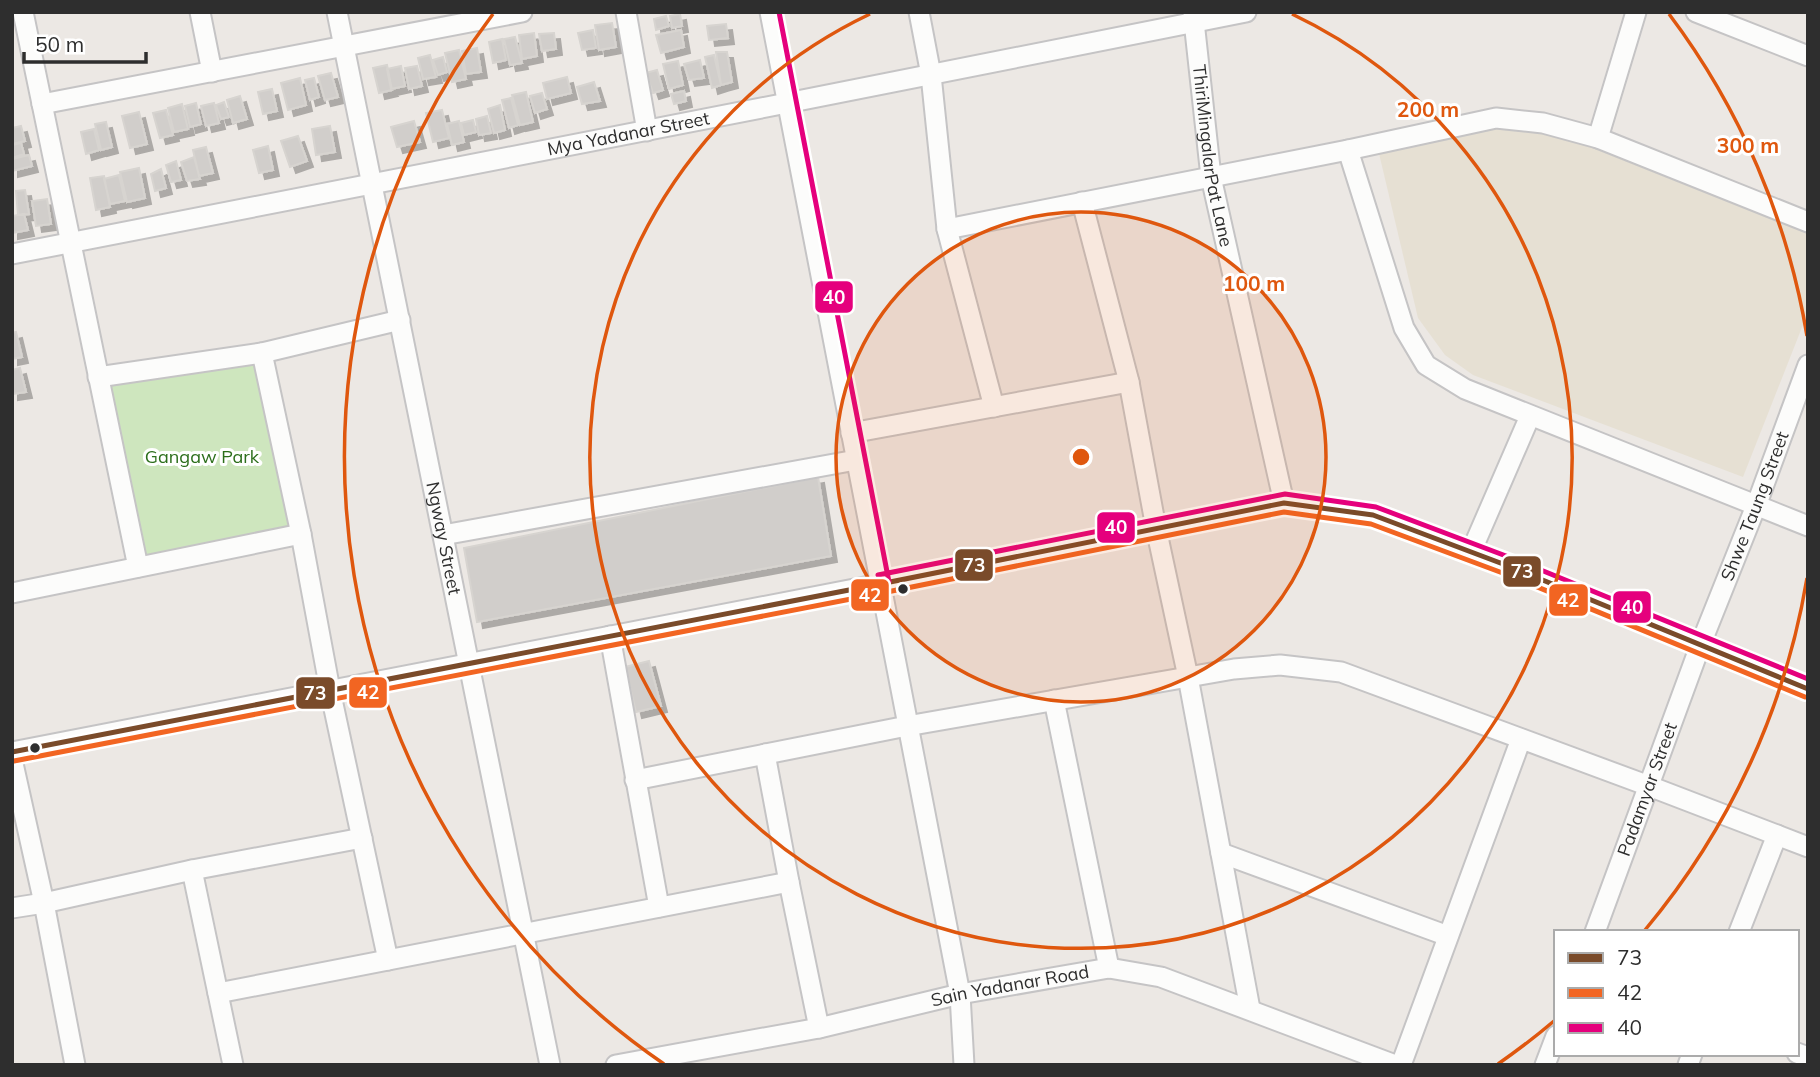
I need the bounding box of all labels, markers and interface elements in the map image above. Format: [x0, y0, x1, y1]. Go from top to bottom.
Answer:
scale bar [24, 21, 147, 65]
text: 50 m [35, 31, 84, 57]
street label: ThiriMingalarPat Lane [1188, 63, 1238, 249]
text: 200 m [1397, 96, 1459, 122]
street label: Mya Yadanar Street [545, 106, 711, 160]
text: 300 m [1717, 132, 1779, 158]
text: 100 m [1223, 270, 1285, 296]
line badge: 40 [814, 280, 854, 314]
text: 40 [823, 285, 845, 309]
street label: Shwe Taung Street [1715, 428, 1794, 584]
park label: Gangaw Park [145, 445, 260, 468]
centre of rings [1069, 445, 1093, 469]
street label: Ngway Street [421, 480, 467, 597]
line badge: 40 [1096, 511, 1136, 544]
text: 40 [1105, 515, 1127, 539]
line badge: 73 [954, 548, 994, 582]
text: 73 [963, 553, 985, 577]
line badge: 73 [1502, 555, 1542, 588]
text: 73 [1511, 559, 1533, 583]
line badge: 42 [850, 578, 890, 612]
unlabelled marker [896, 582, 910, 596]
text: 42 [859, 583, 881, 607]
line badge: 42 [1548, 583, 1589, 617]
text: 42 [1557, 588, 1579, 612]
line badge: 40 [1612, 590, 1652, 624]
text: 40 [1621, 595, 1643, 619]
line badge: 73 [295, 676, 336, 710]
line badge: 42 [348, 676, 388, 709]
text: 42 [357, 680, 379, 704]
text: 73 [304, 681, 326, 705]
street label: Padamyar Street [1612, 719, 1682, 859]
unlabelled marker [28, 741, 42, 755]
legend [1554, 930, 1799, 1056]
text: 73 [1617, 944, 1642, 970]
street label: Sain Yadanar Road [928, 960, 1091, 1012]
text: 42 [1617, 979, 1642, 1005]
text: 40 [1617, 1014, 1642, 1040]

